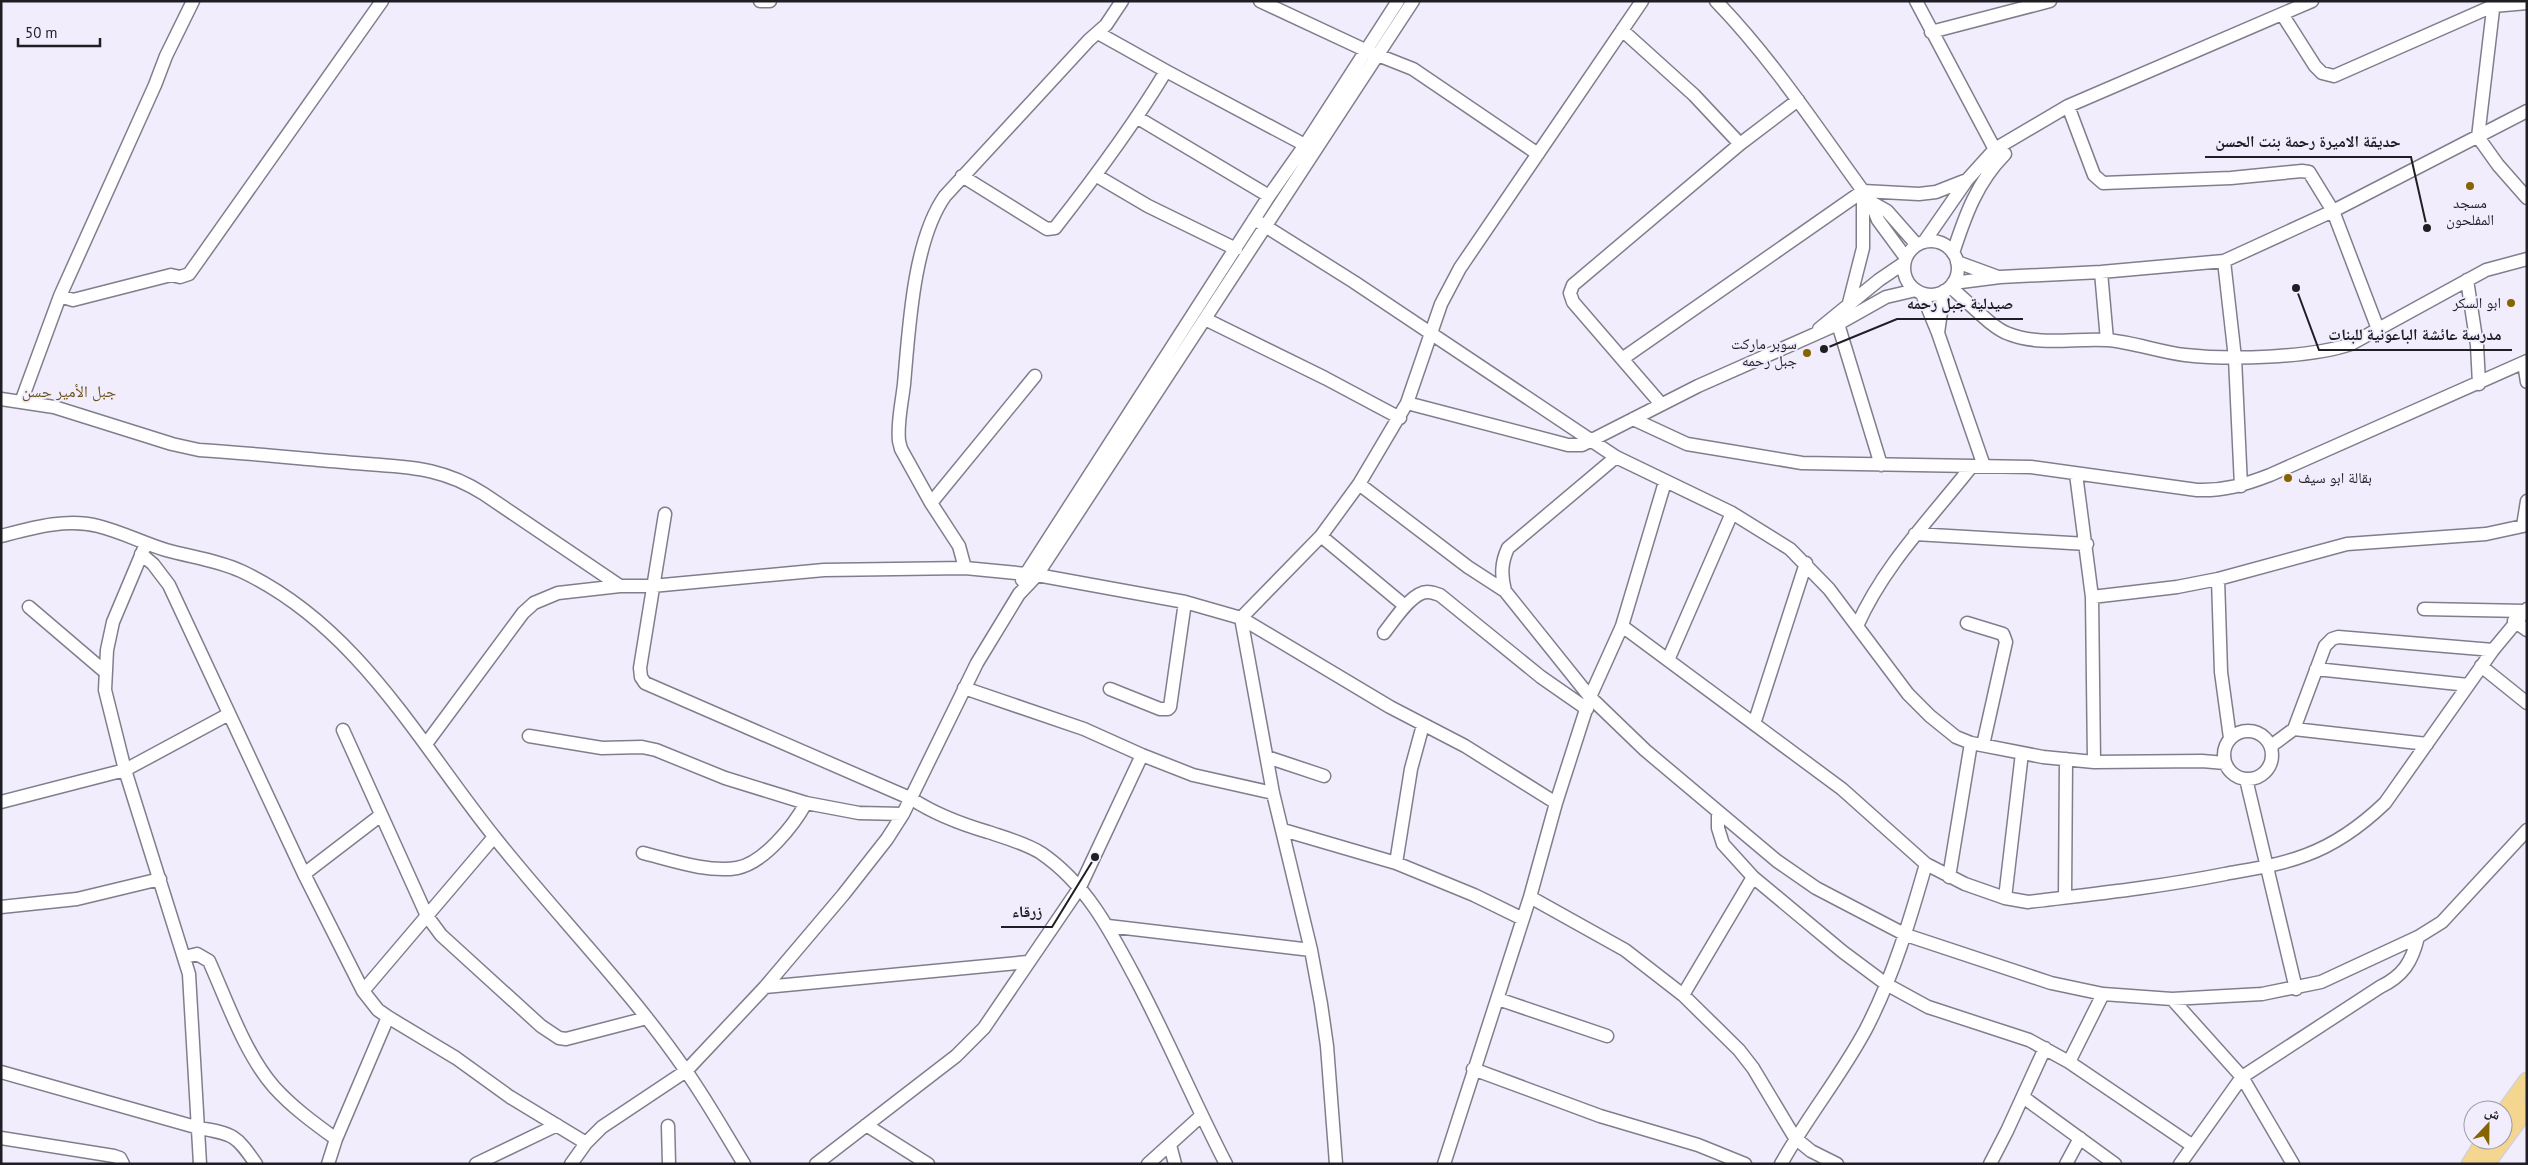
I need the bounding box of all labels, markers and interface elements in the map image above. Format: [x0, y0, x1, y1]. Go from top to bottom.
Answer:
scale bar [18, 15, 100, 47]
text: 50 m [25, 23, 58, 42]
callout: حديقة الاميرة رحمة بنت الحسن [2205, 126, 2411, 157]
text: حديقة الاميرة رحمة بنت الحسن [2215, 131, 2401, 151]
marker: مسجد المفلحون [2464, 180, 2476, 192]
place label: مسجد المفلحون [2446, 193, 2494, 230]
callout: صيدلية جبل رحمه [1897, 288, 2023, 319]
text: صيدلية جبل رحمه [1907, 293, 2013, 313]
place label: ابو السكر [2452, 293, 2501, 312]
marker: ابو السكر [2505, 297, 2517, 309]
callout: مدرسة عائشة الباعونية للبنات [2319, 319, 2512, 350]
text: مدرسة عائشة الباعونية للبنات [2328, 324, 2502, 344]
place label: سوبر ماركت جبل رحمه [1731, 334, 1797, 371]
marker: سوبر ماركت جبل رحمه [1801, 347, 1813, 359]
district label: جبل الأمير حسن [22, 381, 116, 402]
place label: بقالة ابو سيف [2298, 468, 2372, 487]
marker: بقالة ابو سيف [2282, 472, 2294, 484]
callout: زرقاء [1001, 896, 1052, 927]
text: زرقاء [1012, 901, 1042, 921]
north arrow [2463, 1100, 2513, 1150]
text: ش [2483, 1102, 2503, 1124]

